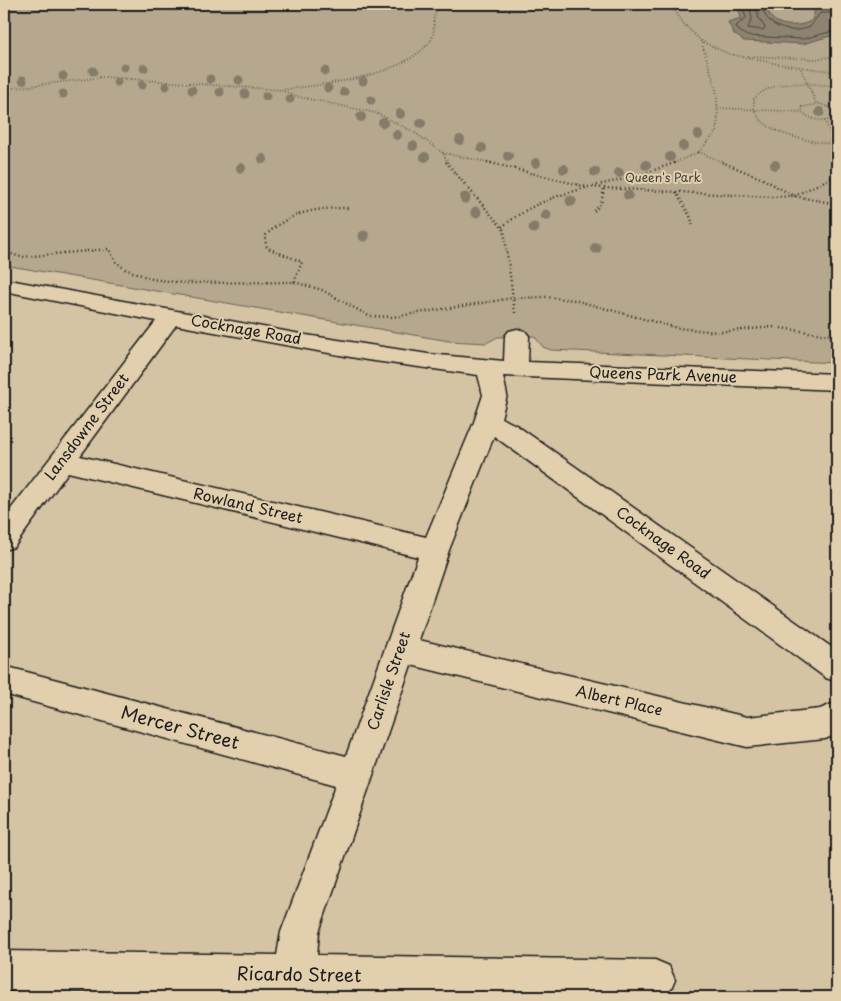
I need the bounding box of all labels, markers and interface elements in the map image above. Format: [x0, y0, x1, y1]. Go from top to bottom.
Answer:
park label: Queen's Park [625, 168, 701, 186]
street label: Cocknage Road [189, 307, 303, 350]
street label: Queens Park Avenue [589, 359, 737, 388]
street label: Lansdowne Street [38, 368, 134, 484]
street label: Rowland Street [191, 481, 305, 528]
street label: Cocknage Road [612, 500, 716, 584]
street label: Carlisle Street [360, 628, 415, 733]
street label: Albert Place [574, 678, 665, 721]
street label: Mercer Street [118, 698, 243, 755]
street label: Ricardo Street [236, 959, 362, 988]

